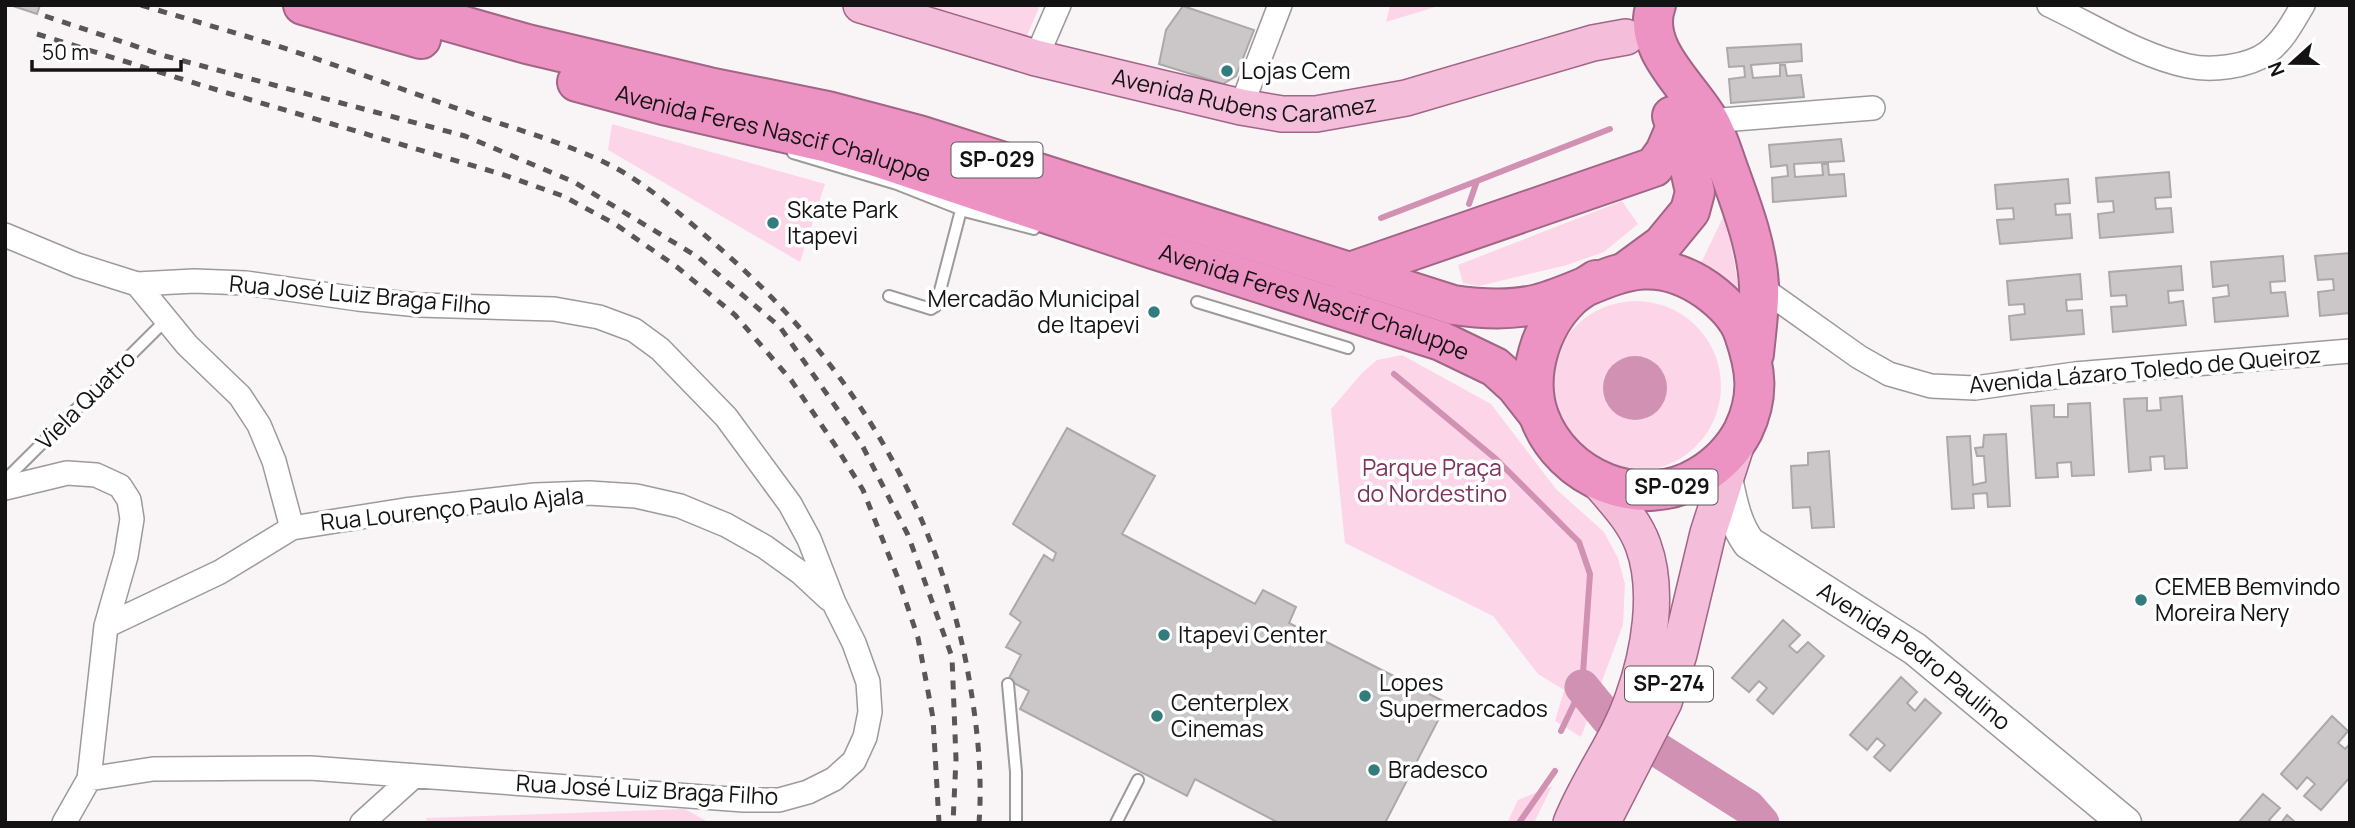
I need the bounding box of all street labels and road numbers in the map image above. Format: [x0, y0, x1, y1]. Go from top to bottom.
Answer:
street label: Avenida Rubens Caramez [1109, 60, 1379, 129]
street label: Avenida Feres Nascif Chaluppe [612, 76, 936, 189]
road number: SP-029 [951, 142, 1042, 178]
street label: Avenida Feres Nascif Chaluppe [1155, 235, 1475, 367]
street label: Rua José Luiz Braga Filho [228, 267, 492, 321]
street label: Avenida Lázaro Toledo de Queiroz [1968, 338, 2322, 400]
street label: Viela Quatro [28, 342, 142, 456]
road number: SP-029 [1626, 470, 1718, 504]
street label: Rua Lourenço Paulo Ajala [319, 478, 585, 538]
street label: Avenida Pedro Paulino [1812, 574, 2018, 737]
road number: SP-274 [1625, 666, 1713, 702]
street label: Rua José Luiz Braga Filho [515, 766, 779, 812]

